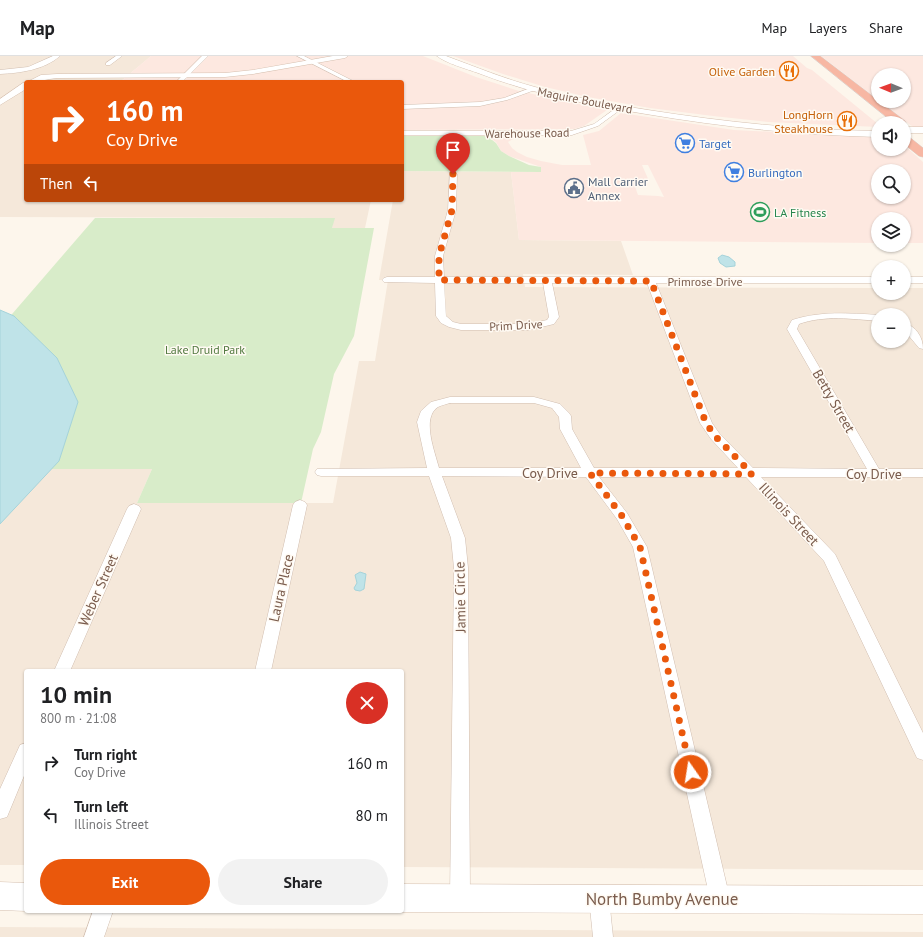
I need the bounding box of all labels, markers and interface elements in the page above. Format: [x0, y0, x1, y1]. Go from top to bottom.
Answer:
text: Map [20, 16, 55, 40]
text: Map [761, 19, 787, 37]
text: Layers [809, 19, 847, 37]
text: Share [869, 19, 903, 37]
restaurant icon: Olive Garden [778, 60, 800, 82]
place label: Olive Garden [709, 64, 775, 79]
north arrow [871, 68, 911, 108]
map controls [871, 68, 911, 348]
street label: Maguire Boulevard [536, 83, 634, 117]
text: 160 m [106, 92, 183, 129]
icon: right [40, 96, 92, 148]
place label: LongHorn Steakhouse [774, 107, 833, 136]
restaurant icon: LongHorn Steakhouse [836, 110, 858, 132]
button: sound [871, 116, 911, 156]
street label: Warehouse Road [484, 125, 570, 141]
text: Coy Drive [106, 128, 178, 151]
supermarket icon: Target [674, 132, 696, 154]
pin [436, 133, 470, 174]
place label: Target [699, 136, 731, 151]
icon: arrive [442, 139, 464, 161]
supermarket icon: Burlington [723, 161, 745, 183]
button: search [871, 164, 911, 204]
place label: Burlington [748, 165, 802, 180]
icon: left [80, 172, 102, 194]
text: Then [40, 174, 72, 193]
place label: Mall Carrier Annex [588, 174, 648, 203]
public building icon: Mall Carrier Annex [563, 177, 585, 199]
sports icon: LA Fitness [749, 201, 771, 223]
place label: LA Fitness [774, 205, 826, 220]
button: layers [871, 212, 911, 252]
button: + [871, 260, 911, 300]
street label: Primrose Drive [667, 274, 743, 289]
button: − [871, 308, 911, 348]
street label: Prim Drive [489, 316, 543, 334]
park label: Lake Druid Park [165, 342, 245, 357]
street label: Betty Street [809, 366, 859, 436]
street label: Coy Drive [522, 464, 578, 482]
street label: Coy Drive [846, 465, 902, 483]
street label: Illinois Street [755, 478, 823, 550]
street label: Weber Street [74, 551, 122, 629]
street label: Laura Place [264, 552, 298, 624]
street label: Jamie Circle [450, 561, 470, 634]
text: 10 min [40, 679, 112, 710]
button: close [346, 682, 388, 724]
text: 800 m · 21:08 [40, 710, 117, 727]
text: Turn right [74, 745, 137, 764]
position arrow [670, 751, 712, 793]
icon: right [40, 752, 62, 774]
text: 160 m [347, 754, 388, 773]
text: Coy Drive [74, 764, 126, 781]
text: Turn left [74, 797, 128, 816]
icon: left [40, 804, 62, 826]
text: 80 m [355, 806, 388, 825]
text: Illinois Street [74, 816, 149, 833]
button: Exit [40, 859, 210, 905]
button: Share [218, 859, 388, 905]
street label: North Bumby Avenue [586, 888, 738, 910]

